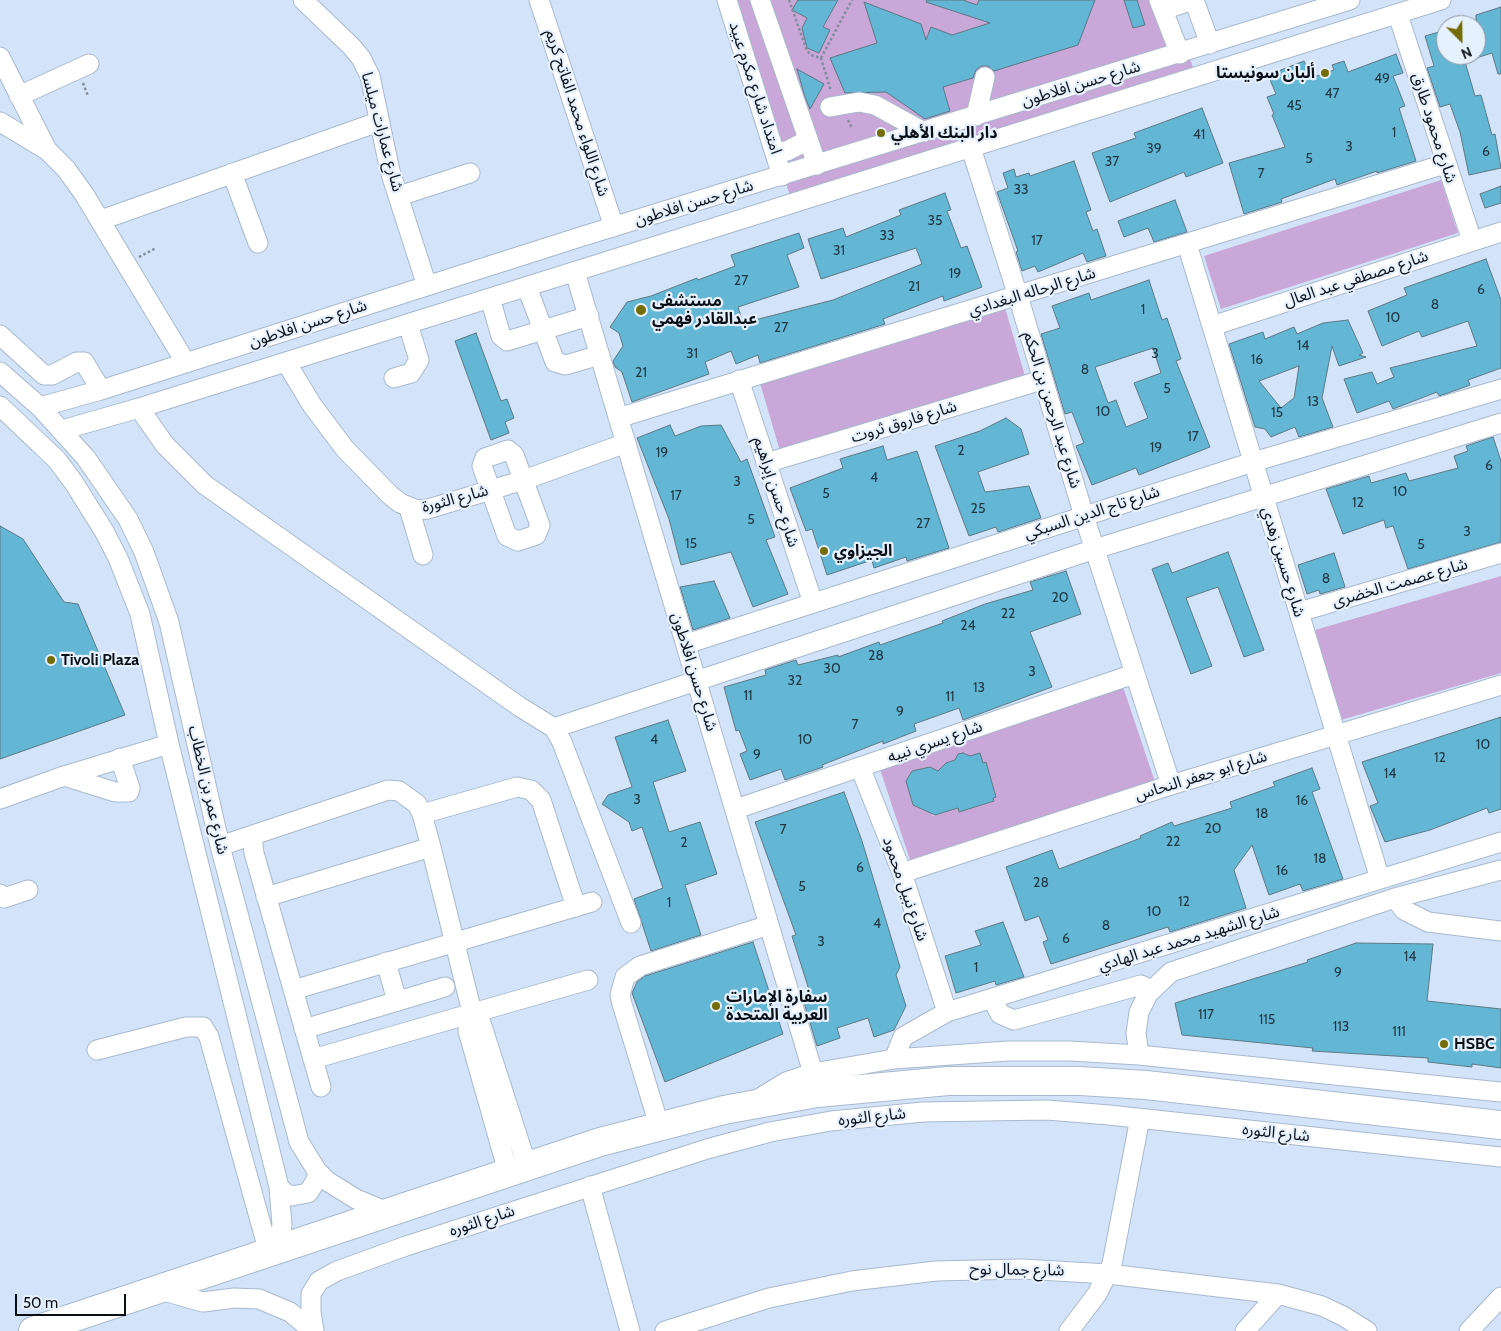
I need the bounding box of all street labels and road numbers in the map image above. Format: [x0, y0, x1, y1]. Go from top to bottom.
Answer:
street label: امتداد شارع مكرم عبيد [725, 19, 785, 157]
street label: شارع اللواء محمد الفاتح كريم [541, 27, 613, 199]
street label: شارع حسن افلاطون [1019, 57, 1143, 111]
street label: شارع عمارات ميلسا [357, 70, 407, 194]
street label: شارع محمود طارق [1407, 71, 1461, 185]
street label: شارع حسن افلاطون [632, 176, 756, 230]
street label: شارع مصطفي عبد العال [1281, 247, 1431, 311]
street label: شارع الرحاله البغدادي [966, 264, 1098, 320]
street label: شارع حسن افلاطون [247, 296, 369, 352]
street label: شارع عبد الرحمن بن الحكم [1019, 329, 1085, 491]
street label: شارع فاروق ثروت [849, 397, 959, 447]
street label: شارع حسن إبراهيم [749, 434, 803, 550]
street label: شارع الثورة [420, 481, 490, 517]
street label: شارع تاج الدين السبكي [1022, 482, 1162, 544]
street label: شارع حسين زهدي [1257, 505, 1309, 619]
street label: شارع عصمت الخضرى [1330, 554, 1470, 612]
street label: شارع حسن افلاطون [667, 610, 721, 734]
street label: شارع يسري نبيه [885, 717, 985, 767]
street label: شارع عمر بن الخطاب [184, 724, 232, 856]
street label: شارع ابو جعفر النحاس [1133, 747, 1269, 805]
street label: شارع نبيل محمود [878, 834, 932, 944]
street label: شارع الشهيد محمد عبد الهادي [1096, 902, 1282, 976]
street label: شارع الثوره [837, 1104, 907, 1130]
street label: شارع الثوره [1241, 1120, 1311, 1146]
street label: شارع الثوره [447, 1201, 517, 1241]
street label: شارع جمال نوح [969, 1260, 1065, 1280]

